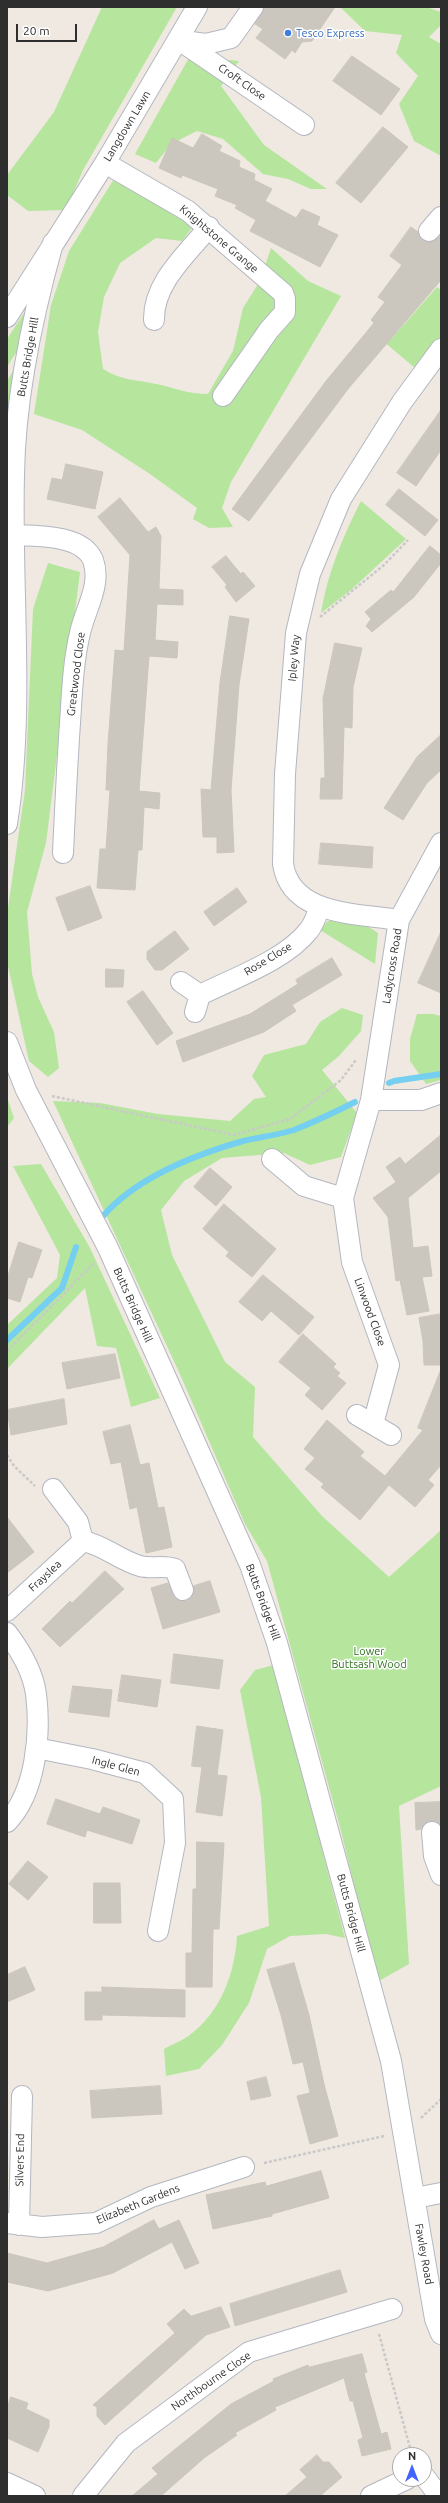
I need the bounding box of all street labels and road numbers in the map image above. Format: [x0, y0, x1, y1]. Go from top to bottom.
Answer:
street label: Croft Close [216, 61, 268, 103]
street label: Langdown Lawn [101, 88, 153, 164]
street label: Knightstone Grange [177, 202, 261, 276]
street label: Butts Bridge Hill [15, 316, 41, 398]
street label: Greatwood Close [64, 631, 88, 717]
street label: Ipley Way [285, 634, 303, 682]
street label: Ladycross Road [380, 927, 404, 1005]
street label: Rose Close [242, 940, 294, 978]
street label: Butts Bridge Hill [111, 1266, 155, 1344]
street label: Linwood Close [352, 1276, 388, 1348]
street label: Frayslea [26, 1558, 64, 1594]
street label: Butts Bridge Hill [243, 1562, 283, 1642]
street label: Ingle Glen [90, 1753, 142, 1779]
street label: Butts Bridge Hill [334, 1872, 368, 1954]
street label: Silvers End [13, 2133, 27, 2187]
street label: Elizabeth Gardens [94, 2181, 182, 2227]
street label: Fawley Road [412, 2222, 436, 2286]
street label: Northbourne Close [169, 2349, 253, 2413]

